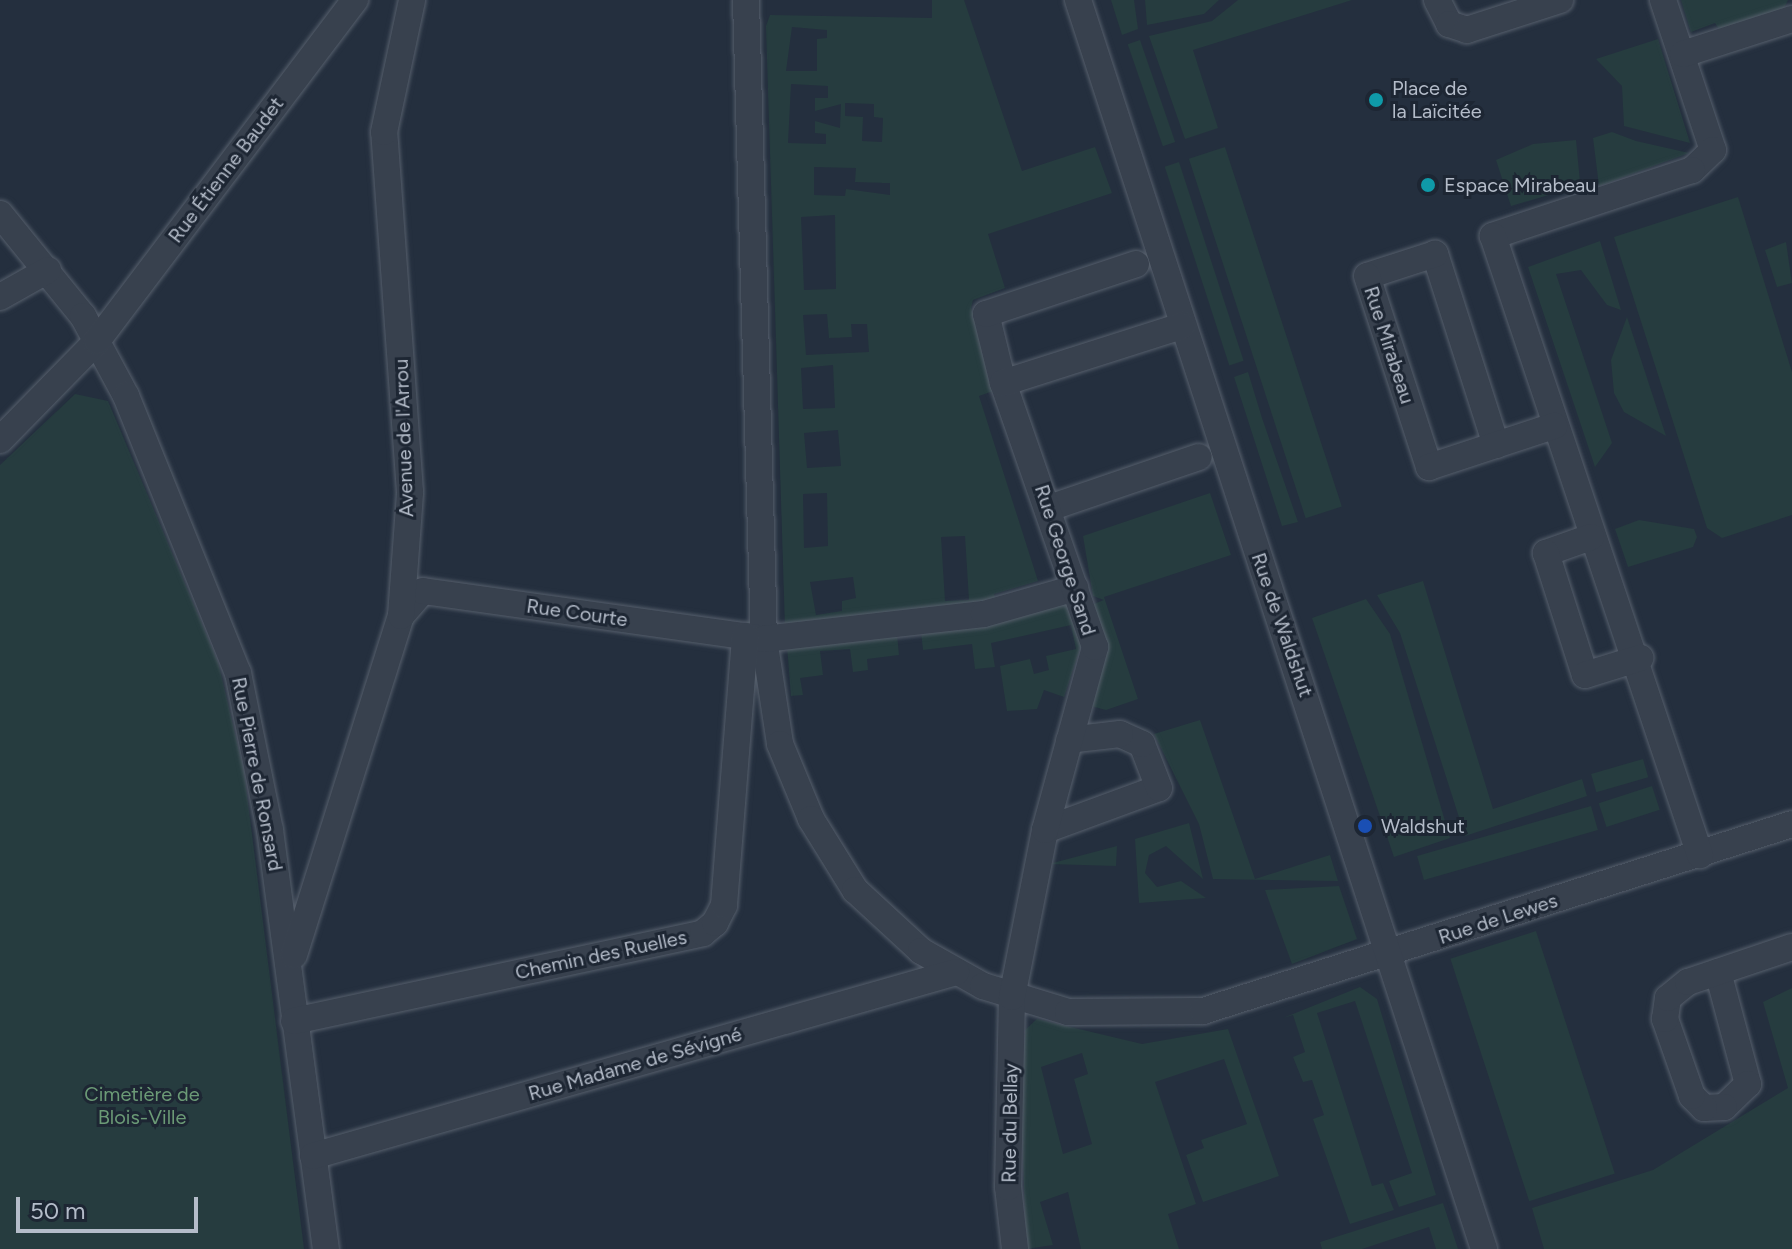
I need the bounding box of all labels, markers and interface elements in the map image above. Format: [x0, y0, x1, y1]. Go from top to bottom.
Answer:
place label: Place de la Laïcitée [1392, 76, 1482, 123]
marker: Place de la Laïcitée [1367, 91, 1385, 109]
street label: Rue Étienne Baudet [163, 92, 289, 248]
place label: Espace Mirabeau [1444, 173, 1596, 197]
marker: Espace Mirabeau [1419, 176, 1437, 194]
street label: Rue Mirabeau [1359, 283, 1419, 407]
street label: Avenue de l'Arrou [389, 358, 419, 518]
street label: Rue George Sand [1029, 482, 1101, 638]
street label: Rue de Waldshut [1246, 550, 1318, 700]
street label: Rue Courte [525, 594, 629, 632]
street label: Rue Pierre de Ronsard [226, 675, 288, 873]
place label: Waldshut [1381, 814, 1465, 838]
marker: Waldshut [1356, 817, 1374, 835]
street label: Rue de Lewes [1435, 888, 1561, 950]
street label: Chemin des Ruelles [513, 925, 689, 985]
street label: Rue Madame de Sévigné [526, 1022, 744, 1106]
street label: Rue du Bellay [997, 1063, 1023, 1183]
park label: Cimetière de Blois-Ville [84, 1082, 200, 1129]
scale bar [20, 1181, 202, 1231]
text: 50 m [30, 1196, 86, 1225]

